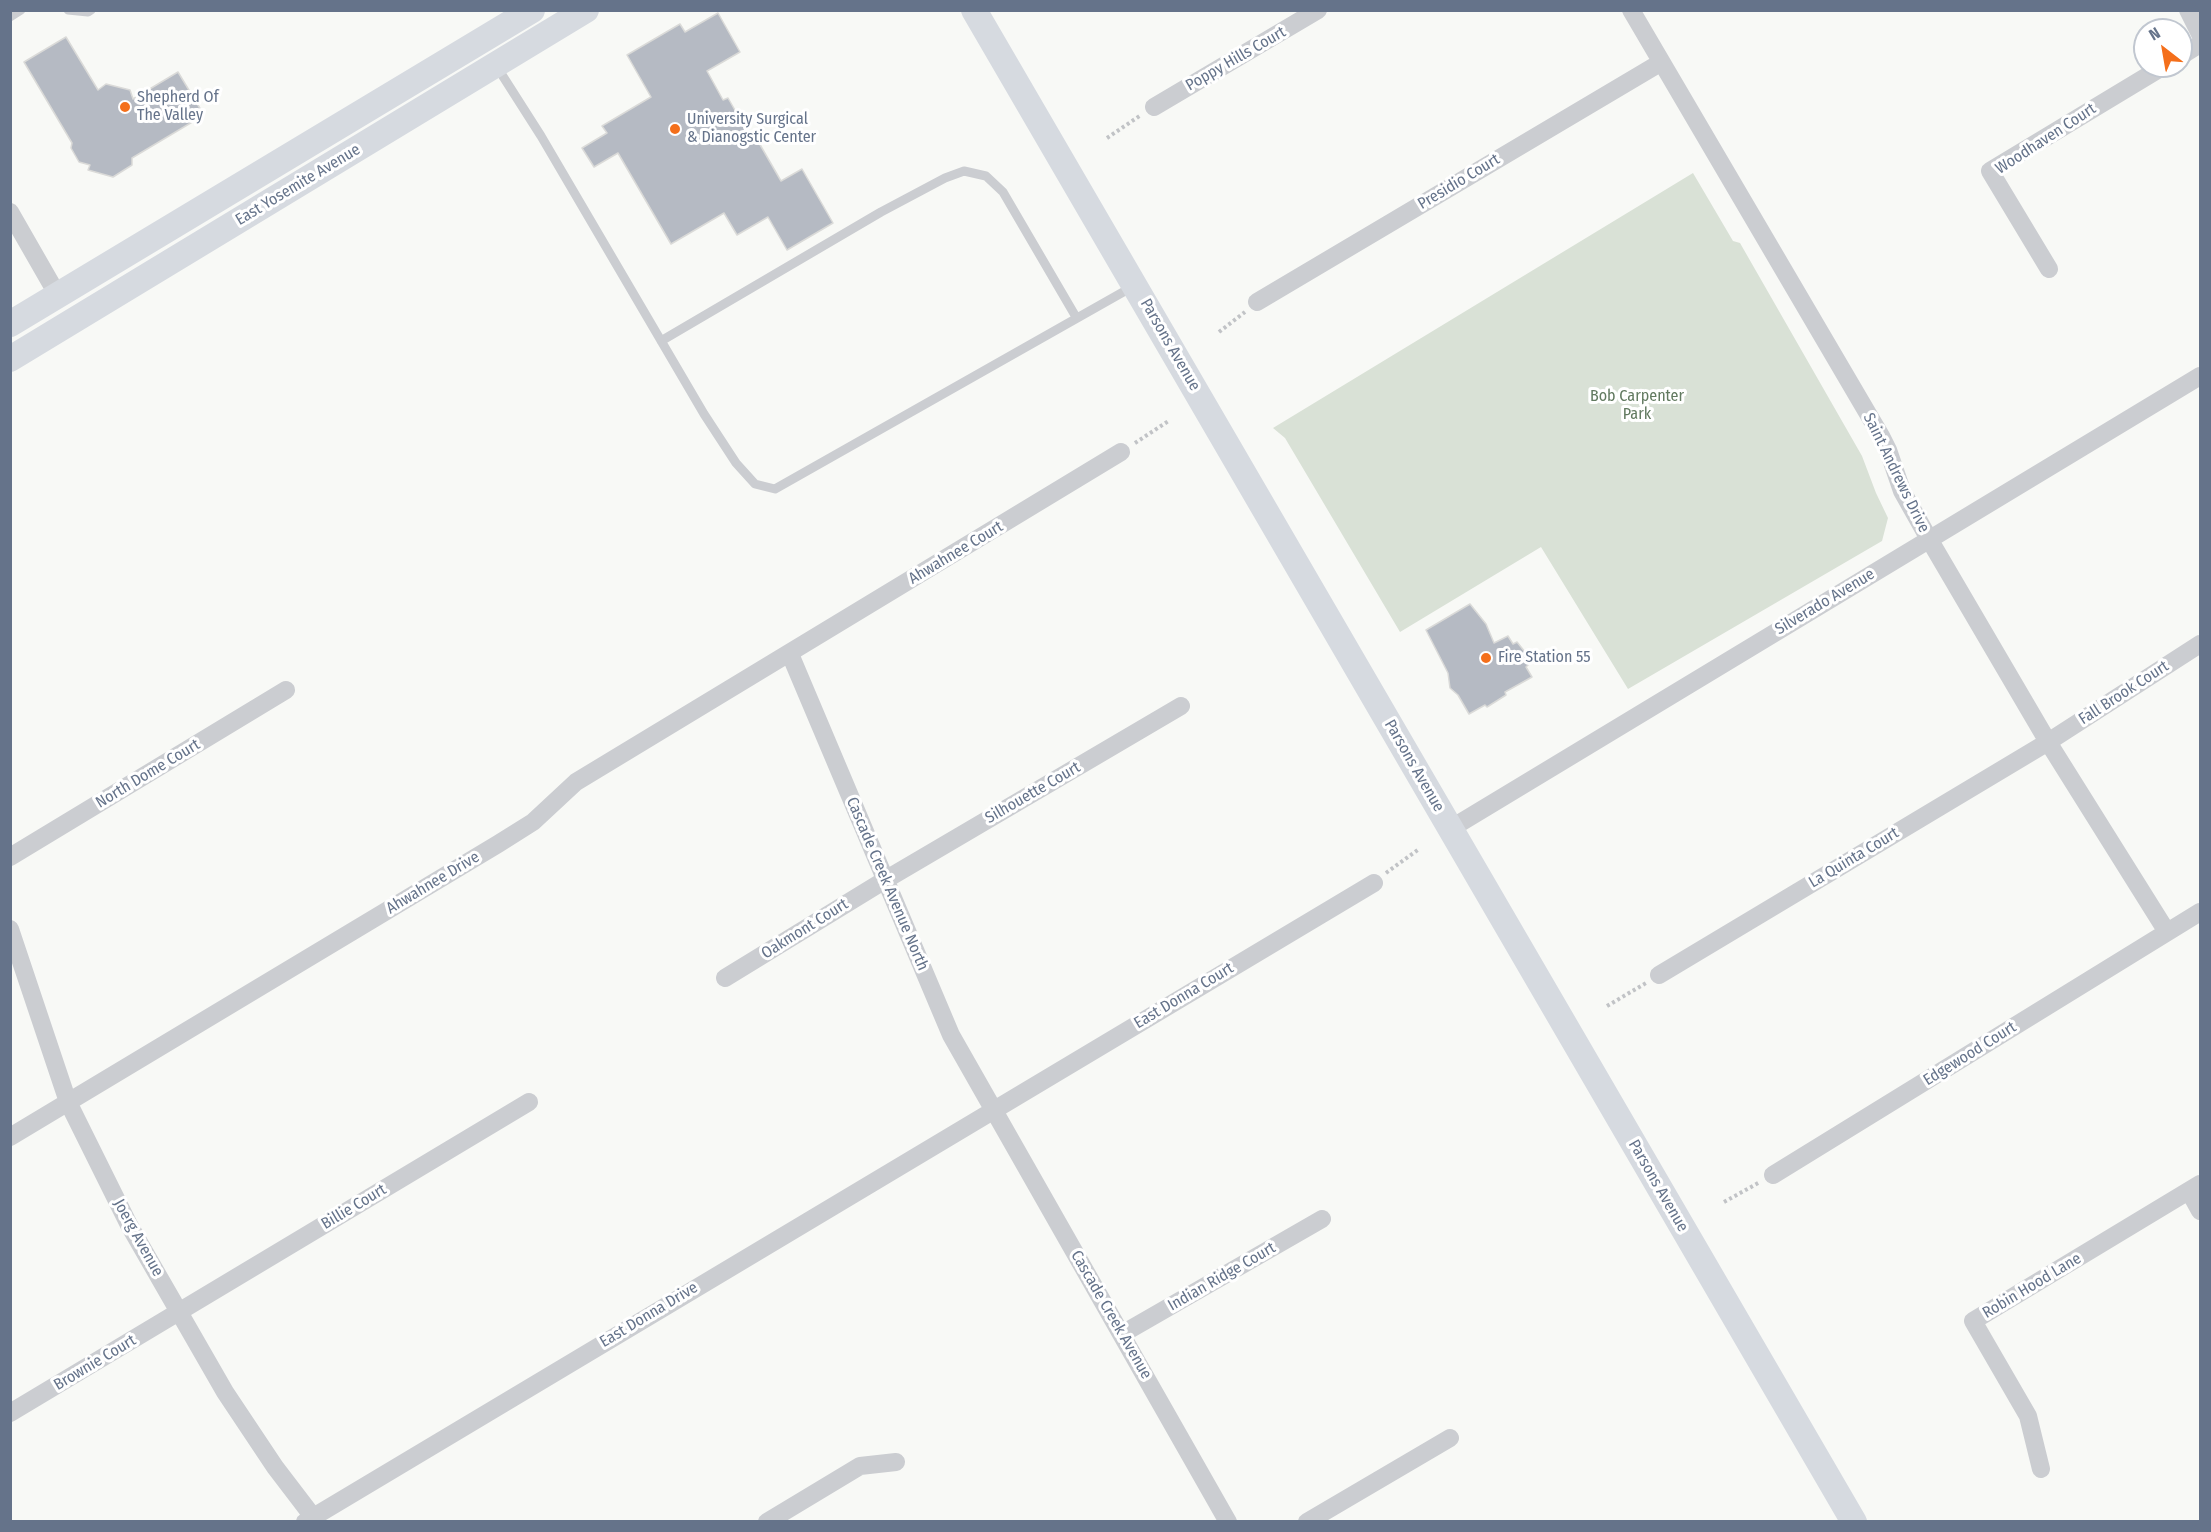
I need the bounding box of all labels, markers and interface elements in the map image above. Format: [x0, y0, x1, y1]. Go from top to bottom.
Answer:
north arrow [2133, 18, 2193, 78]
street label: Poppy Hills Court [1183, 23, 1289, 95]
text: N [2145, 23, 2164, 44]
place label: Shepherd Of The Valley [137, 88, 219, 126]
street label: Woodhaven Court [1992, 99, 2100, 179]
marker: Shepherd Of The Valley [118, 100, 132, 114]
place label: University Surgical & Dianogstic Center [687, 110, 816, 148]
marker: University Surgical & Dianogstic Center [668, 122, 682, 136]
street label: East Yosemite Avenue [232, 140, 364, 230]
street label: Presidio Court [1415, 150, 1503, 214]
street label: Parsons Avenue [1136, 296, 1204, 394]
park label: Bob Carpenter Park [1590, 387, 1684, 425]
street label: Saint Andrews Drive [1859, 410, 1933, 536]
street label: Ahwahnee Court [905, 517, 1007, 589]
street label: Silverado Avenue [1772, 565, 1878, 639]
place label: Fire Station 55 [1498, 648, 1591, 668]
marker: Fire Station 55 [1479, 651, 1493, 665]
street label: Fall Brook Court [2075, 657, 2173, 729]
street label: Parsons Avenue [1380, 717, 1448, 815]
street label: North Dome Court [92, 735, 204, 813]
street label: Silhouette Court [982, 758, 1084, 828]
street label: Cascade Creek Avenue North [842, 794, 932, 974]
street label: La Quinta Court [1806, 824, 1902, 892]
street label: Ahwahnee Drive [383, 848, 483, 918]
street label: Oakmont Court [758, 895, 852, 963]
street label: East Donna Court [1131, 959, 1237, 1033]
street label: Edgewood Court [1920, 1018, 2020, 1090]
street label: Parsons Avenue [1624, 1137, 1692, 1235]
street label: Billie Court [318, 1180, 390, 1234]
street label: Joerg Avenue [109, 1196, 167, 1280]
street label: Indian Ridge Court [1165, 1238, 1279, 1316]
street label: Cascade Creek Avenue [1066, 1247, 1156, 1383]
street label: Robin Hood Lane [1979, 1249, 2085, 1323]
street label: East Donna Drive [597, 1278, 701, 1352]
street label: Brownie Court [50, 1331, 140, 1395]

